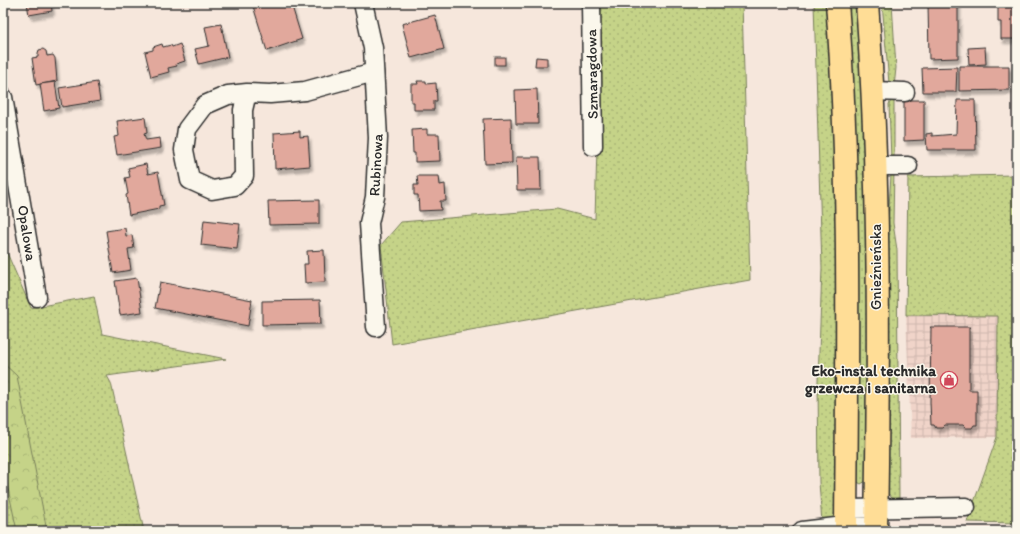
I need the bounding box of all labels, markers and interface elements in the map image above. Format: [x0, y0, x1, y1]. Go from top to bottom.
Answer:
street label: Szmaragdowa [582, 29, 602, 119]
street label: Rubinowa [365, 133, 387, 197]
street label: Opalowa [14, 204, 40, 263]
street label: Gnieźnieńska [867, 223, 885, 310]
place label: Eko-instal technika grzewcza i sanitarna [805, 362, 936, 398]
shop icon: Eko-instal technika grzewcza i sanitarna [939, 370, 959, 390]

